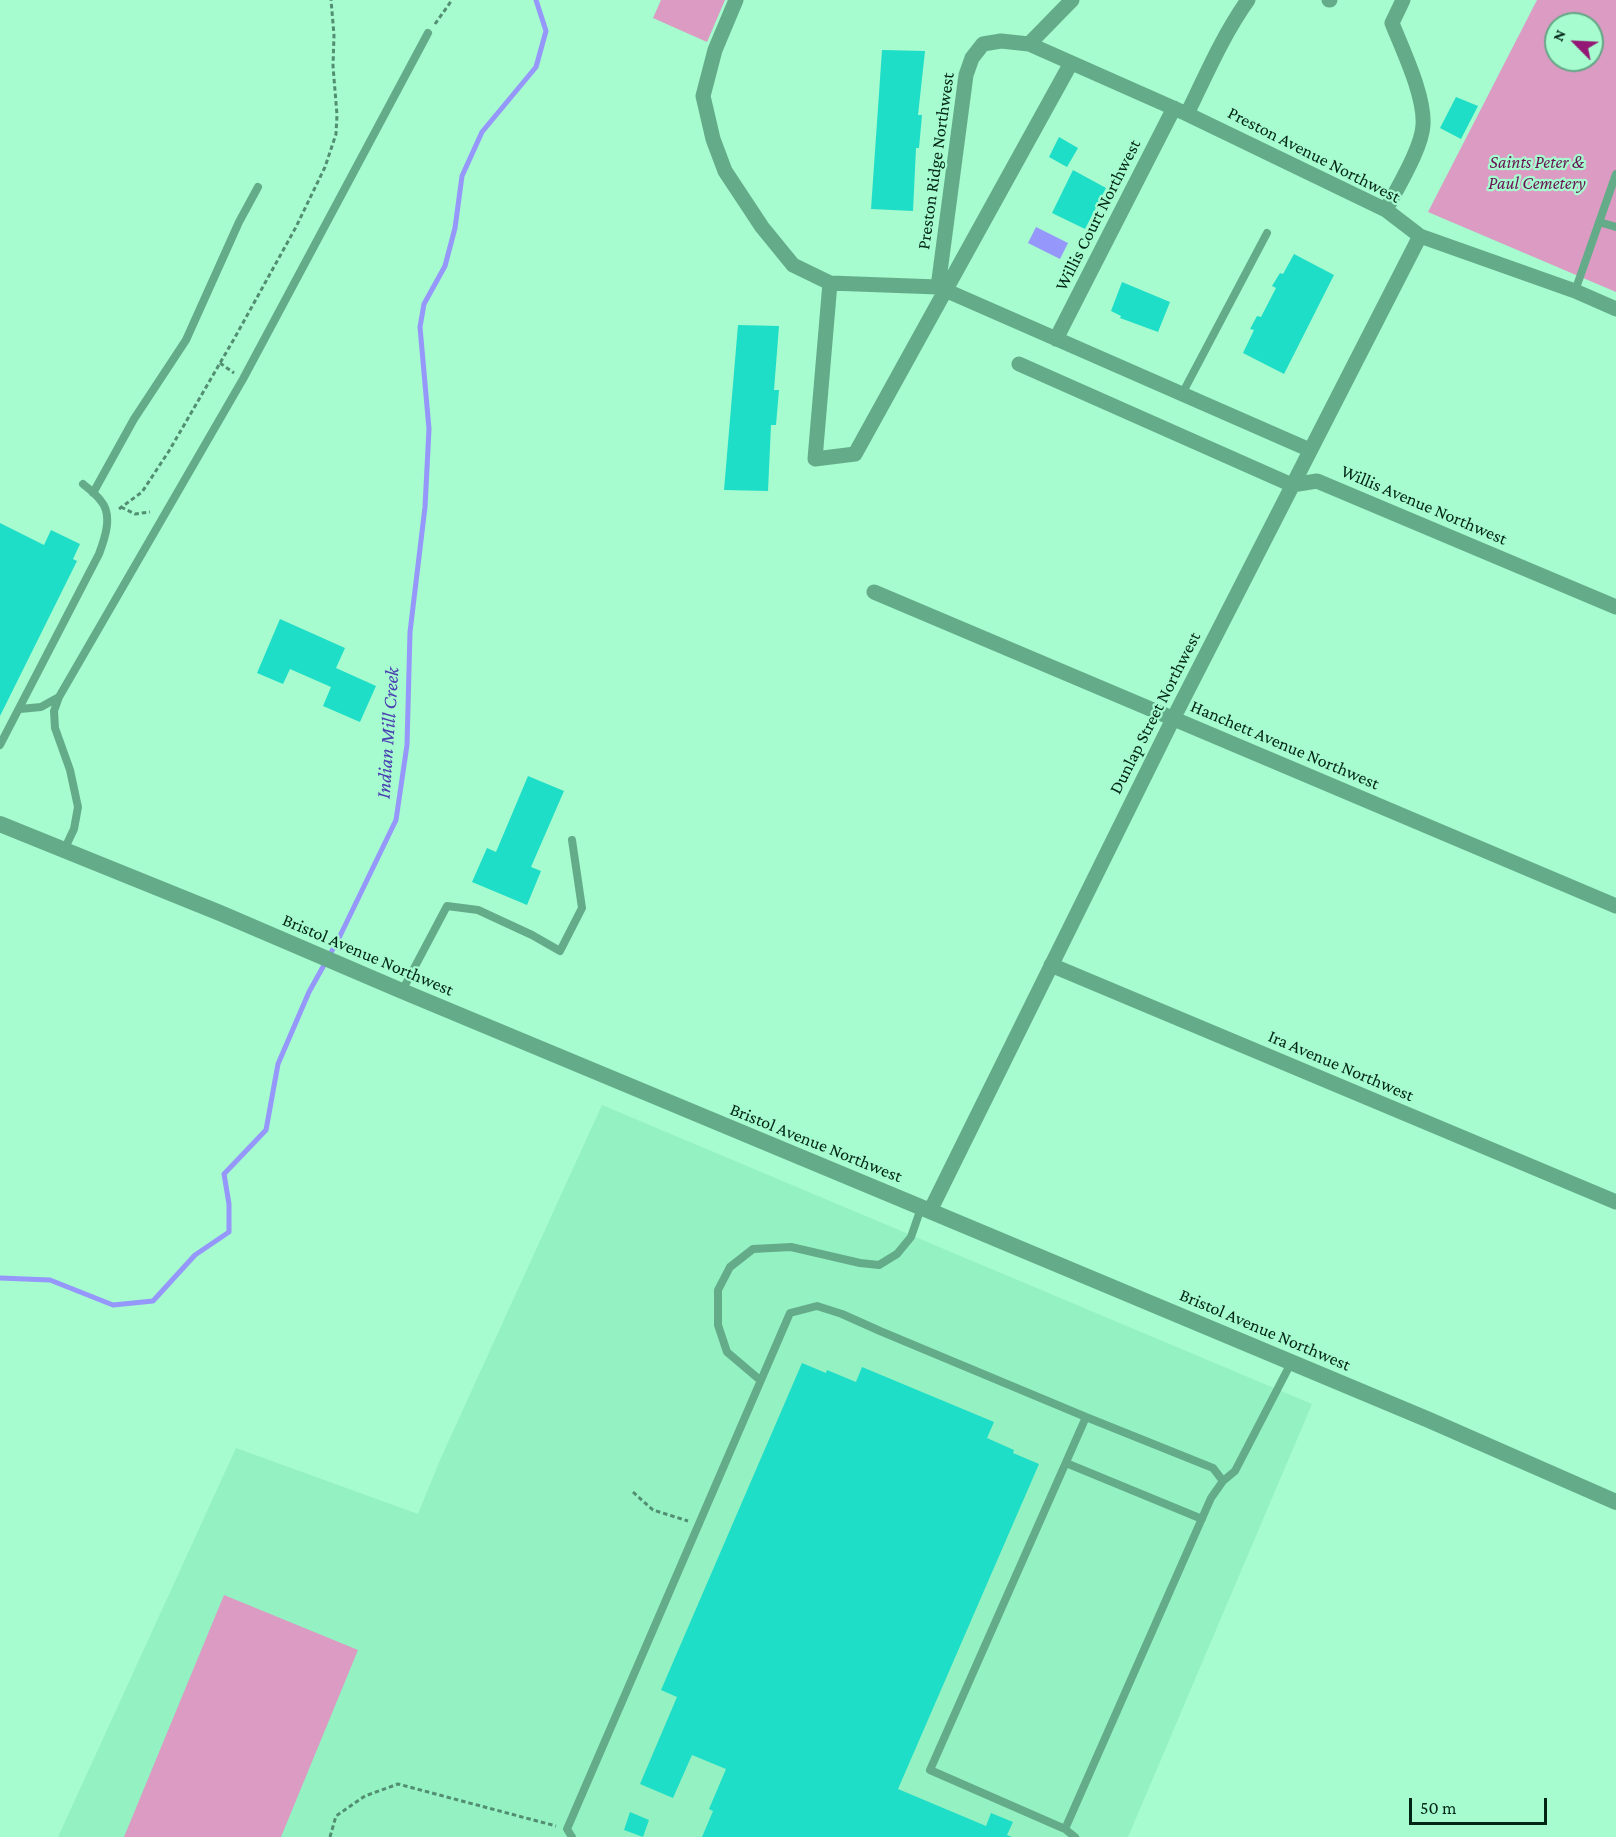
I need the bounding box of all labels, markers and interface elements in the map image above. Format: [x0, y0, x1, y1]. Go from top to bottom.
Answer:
north arrow [1544, 12, 1604, 72]
text: N [1549, 27, 1569, 44]
street label: Preston Ridge Northwest [913, 71, 959, 251]
street label: Preston Avenue Northwest [1224, 102, 1404, 208]
street label: Willis Court Northwest [1050, 136, 1146, 294]
park label: Saints Peter & Paul Cemetery [1488, 151, 1586, 194]
street label: Willis Avenue Northwest [1338, 460, 1510, 550]
street label: Dunlap Street Northwest [1105, 628, 1205, 798]
water label: Indian Mill Creek [371, 666, 405, 800]
street label: Hanchett Avenue Northwest [1187, 695, 1383, 795]
street label: Bristol Avenue Northwest [279, 909, 457, 1001]
street label: Ira Avenue Northwest [1265, 1026, 1417, 1106]
street label: Bristol Avenue Northwest [727, 1099, 905, 1187]
street label: Bristol Avenue Northwest [1176, 1284, 1354, 1376]
scale bar [1412, 1786, 1550, 1824]
text: 50 m [1420, 1798, 1457, 1818]

